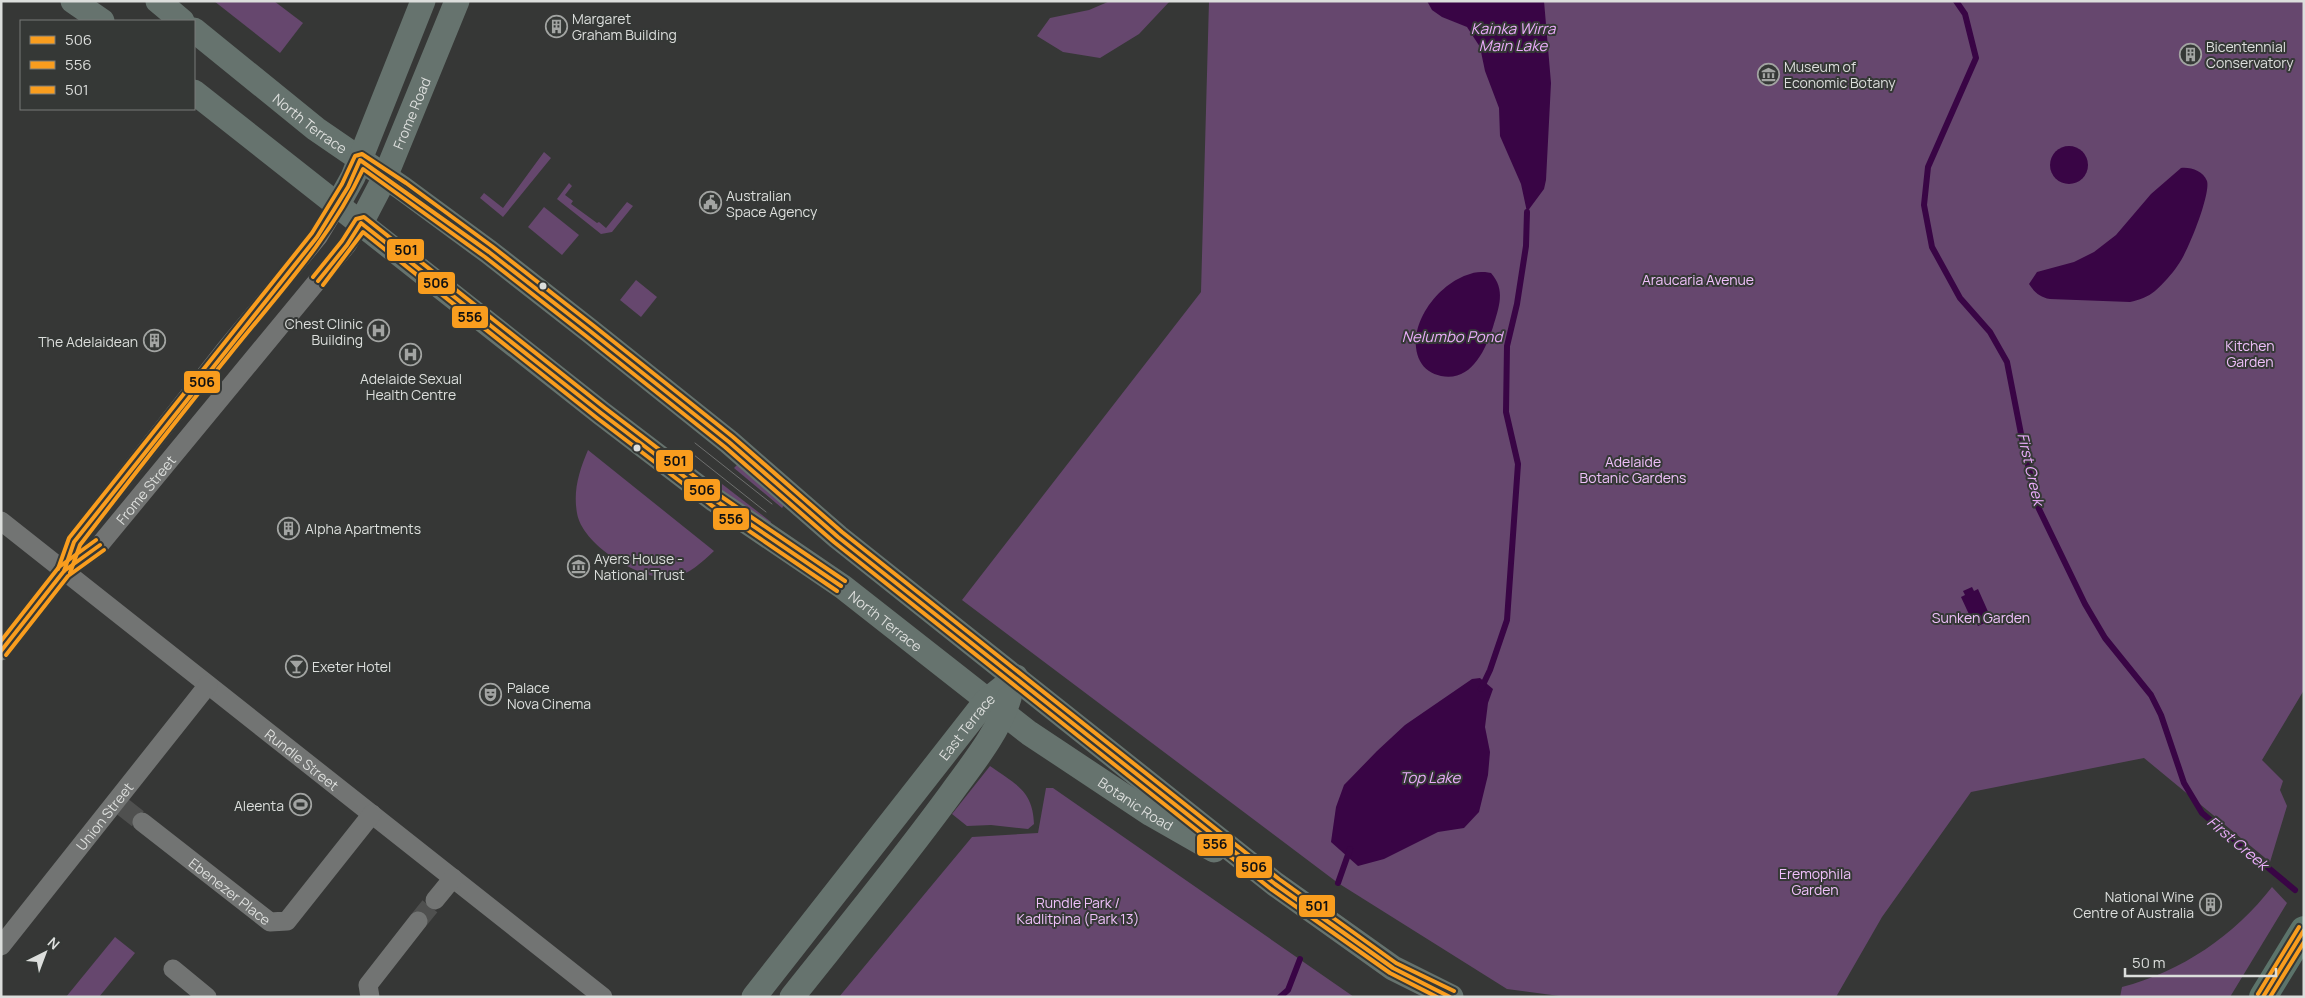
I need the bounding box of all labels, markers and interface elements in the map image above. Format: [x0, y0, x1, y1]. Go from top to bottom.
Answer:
place label: Margaret Graham Building [572, 9, 677, 44]
building icon: Margaret Graham Building [544, 14, 568, 38]
water label: Kainka Wirra Main Lake [1471, 18, 1556, 56]
legend [20, 20, 195, 110]
text: 506 [65, 29, 92, 50]
place label: Bicentennial Conservatory [2206, 37, 2294, 72]
building icon: Bicentennial Conservatory [2178, 42, 2202, 66]
text: 556 [65, 54, 92, 75]
place label: Museum of Economic Botany [1784, 57, 1896, 92]
museum icon: Museum of Economic Botany [1756, 62, 1780, 86]
street label: Frome Road [388, 74, 434, 152]
text: 501 [65, 79, 89, 100]
street label: North Terrace [269, 89, 351, 157]
place label: Australian Space Agency [726, 186, 818, 221]
public building icon: Australian Space Agency [698, 191, 722, 215]
line badge: 501 [386, 238, 425, 262]
text: 501 [394, 240, 418, 259]
park label: Araucaria Avenue [1642, 270, 1754, 289]
line badge: 506 [417, 271, 456, 295]
text: 506 [423, 273, 449, 292]
unlabelled marker [538, 281, 548, 291]
line badge: 556 [451, 305, 489, 329]
text: 556 [457, 307, 483, 326]
place label: Chest Clinic Building [285, 314, 363, 349]
hospital icon: Chest Clinic Building [367, 319, 391, 343]
water label: Nelumbo Pond [1402, 326, 1504, 347]
building icon: The Adelaidean [142, 329, 166, 353]
place label: The Adelaidean [38, 332, 138, 351]
park label: Kitchen Garden [2225, 336, 2275, 371]
hospital icon: Adelaide Sexual Health Centre [399, 343, 423, 367]
place label: Adelaide Sexual Health Centre [360, 369, 462, 404]
line badge: 506 [183, 370, 221, 394]
text: 506 [189, 372, 215, 391]
water label: First Creek [2012, 431, 2050, 510]
unlabelled marker [632, 443, 642, 453]
line badge: 501 [655, 449, 694, 473]
street label: Frome Street [111, 451, 180, 528]
text: 501 [663, 451, 687, 470]
park label: Adelaide Botanic Gardens [1580, 452, 1686, 487]
line badge: 506 [683, 478, 721, 502]
text: 506 [689, 480, 715, 499]
line badge: 556 [712, 507, 750, 531]
text: 556 [718, 509, 744, 528]
building icon: Alpha Apartments [277, 516, 301, 540]
place label: Alpha Apartments [305, 519, 421, 538]
place label: Ayers House - National Trust [594, 549, 685, 584]
museum icon: Ayers House - National Trust [566, 554, 590, 578]
street label: North Terrace [845, 586, 927, 655]
park label: Sunken Garden [1932, 608, 2030, 627]
bar icon: Exeter Hotel [284, 654, 308, 678]
place label: Exeter Hotel [312, 657, 391, 676]
place label: Palace Nova Cinema [507, 678, 591, 713]
theatre icon: Palace Nova Cinema [479, 683, 503, 707]
street label: East Terrace [934, 689, 998, 764]
street label: Rundle Street [261, 724, 343, 795]
water label: Top Lake [1400, 767, 1461, 788]
street label: Botanic Road [1095, 772, 1177, 834]
street label: Union Street [71, 778, 137, 854]
sports icon: Aleenta [288, 793, 312, 817]
place label: Aleenta [234, 796, 284, 815]
water label: First Creek [2203, 811, 2275, 876]
line badge: 556 [1196, 833, 1234, 857]
text: 556 [1202, 834, 1228, 853]
street label: Ebenezer Place [185, 853, 275, 929]
line badge: 506 [1235, 855, 1273, 879]
text: 506 [1241, 857, 1267, 876]
park label: Eremophila Garden [1779, 864, 1851, 899]
place label: National Wine Centre of Australia [2073, 887, 2194, 922]
building icon: National Wine Centre of Australia [2198, 892, 2222, 916]
park label: Rundle Park / Kadlitpina (Park 13) [1017, 893, 1139, 928]
line badge: 501 [1298, 894, 1336, 918]
text: 501 [1305, 896, 1329, 915]
north arrow [20, 928, 70, 978]
text: N [44, 933, 64, 953]
scale bar [2125, 946, 2276, 978]
text: 50 m [2132, 952, 2166, 973]

